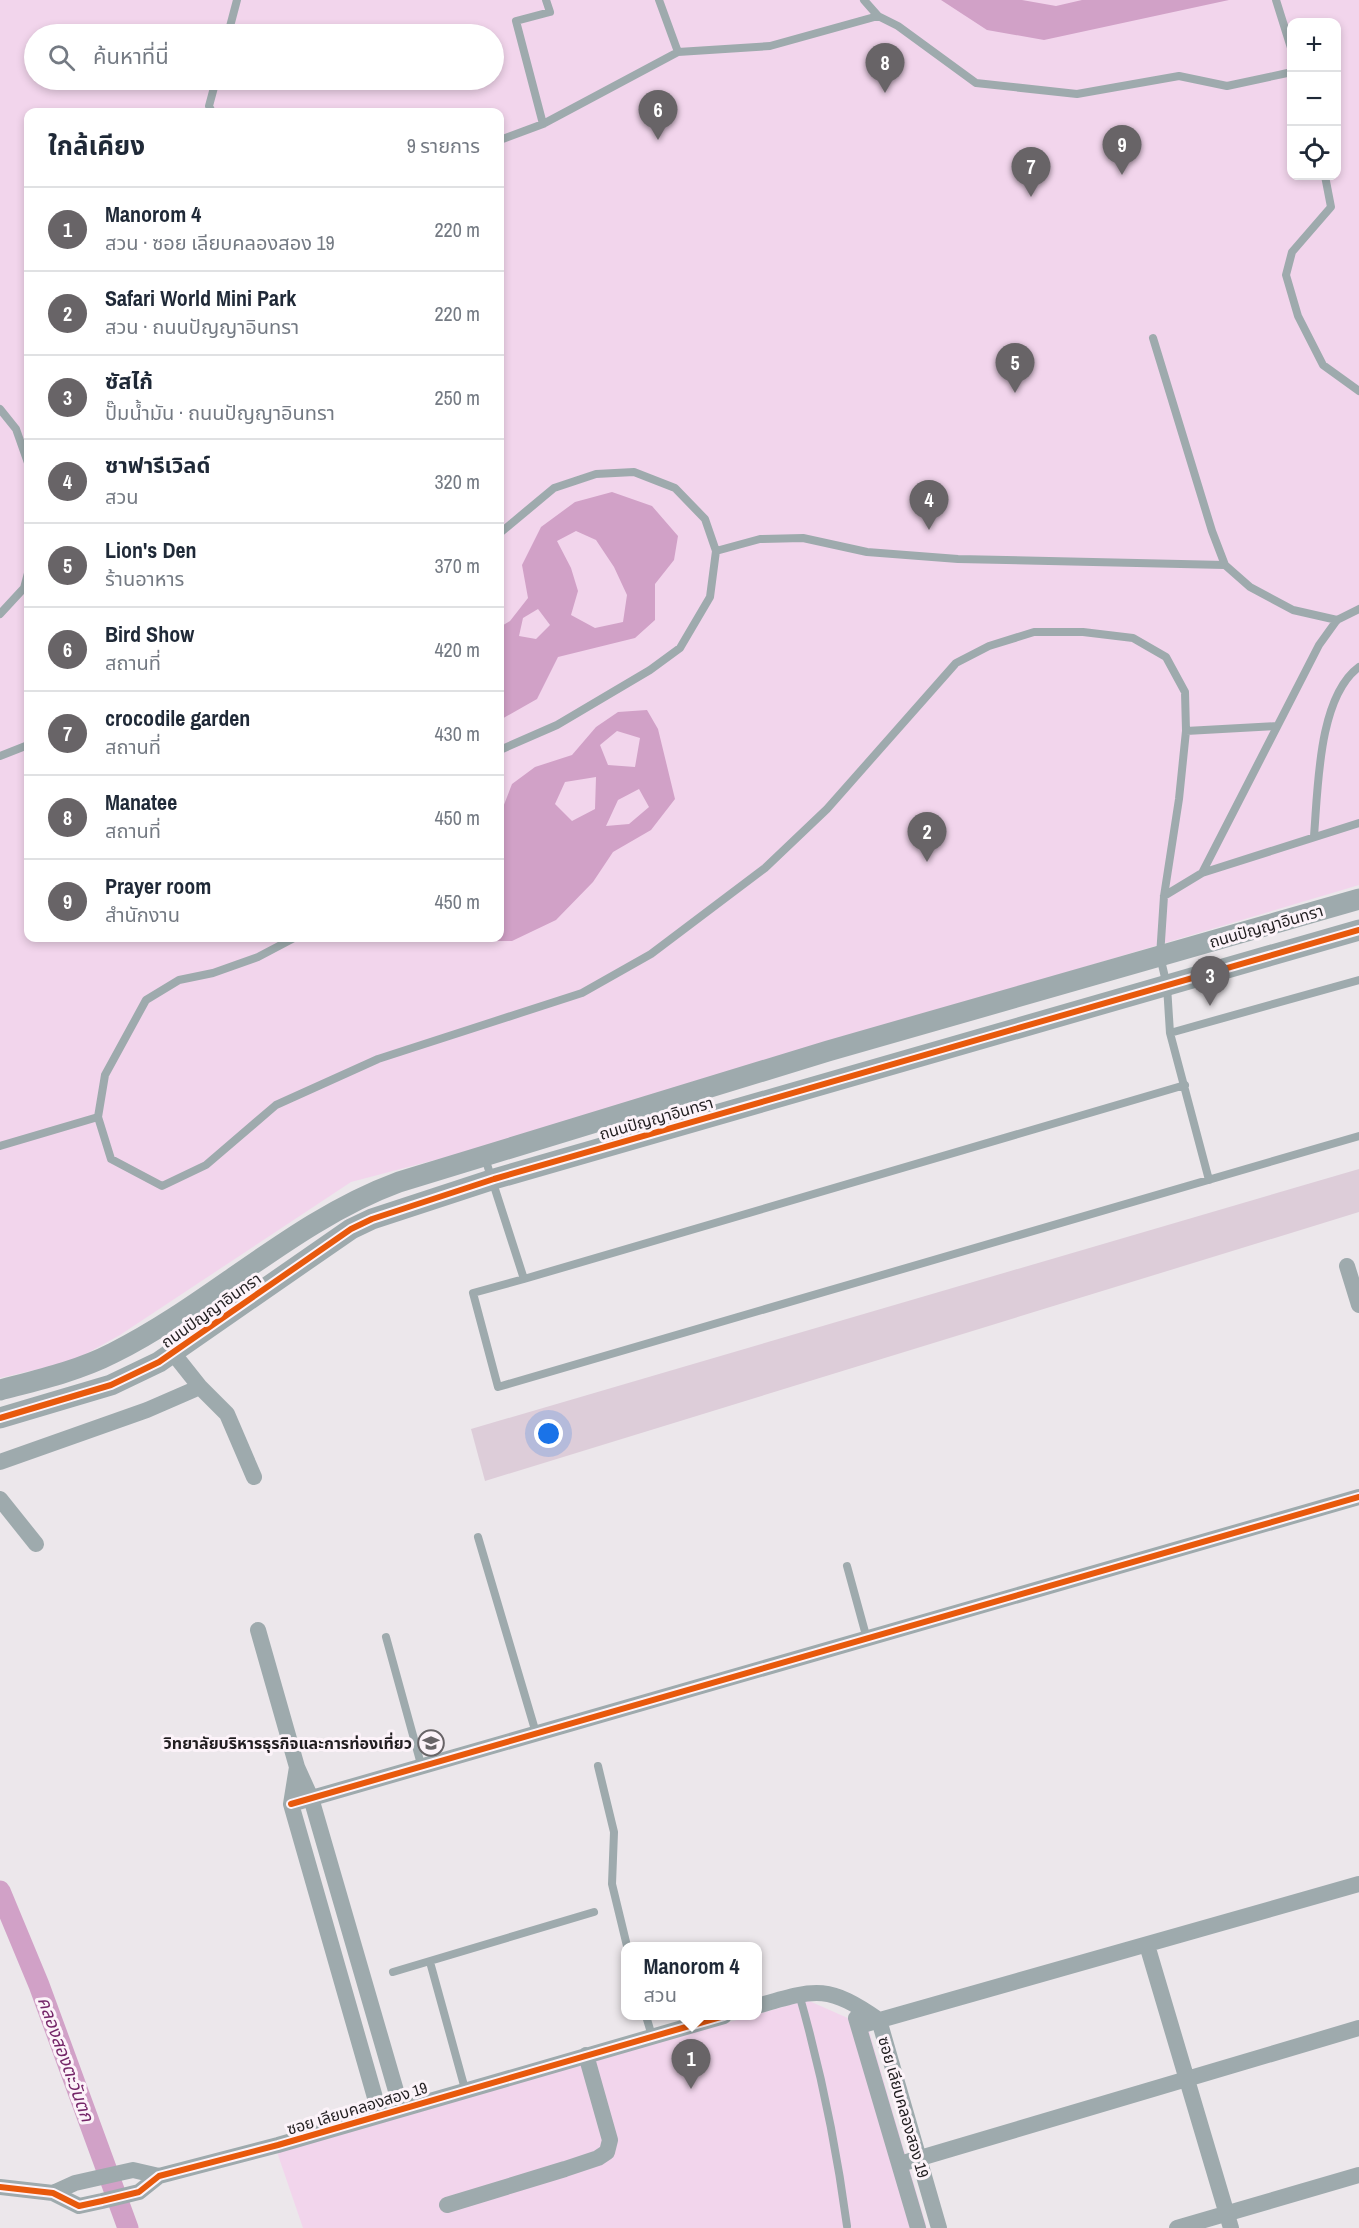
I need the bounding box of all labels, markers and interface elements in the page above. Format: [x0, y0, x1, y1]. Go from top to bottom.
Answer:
map controls [1287, 18, 1341, 180]
button: + [1287, 18, 1341, 72]
search box [24, 24, 504, 90]
icon: search [45, 41, 78, 74]
text: ค้นหาที่นี่ [93, 41, 169, 71]
pin: 8 [866, 44, 904, 93]
button: − [1287, 72, 1341, 126]
pin: 6 [638, 90, 678, 140]
pin: 9 [1102, 126, 1142, 175]
button: locate [1287, 126, 1341, 180]
text: ใกล้เคียง [48, 128, 145, 163]
text: 9 รายการ [407, 132, 480, 159]
pin: 7 [1012, 148, 1050, 197]
text: Manorom 4 [105, 199, 201, 229]
text: 1 [63, 216, 72, 243]
text: 220 m [434, 216, 480, 243]
text: สวน · ซอย เลียบคลองสอง 19 [105, 229, 335, 256]
text: Safari World Mini Park [105, 283, 296, 313]
text: 2 [63, 300, 72, 327]
text: 220 m [434, 300, 480, 327]
text: สวน · ถนนปัญญาอินทรา [105, 313, 299, 340]
pin: 5 [996, 344, 1034, 393]
text: ซัสไก้ [105, 366, 153, 396]
text: 3 [63, 384, 72, 411]
text: 250 m [434, 384, 480, 411]
text: ปั๊มน้ำมัน · ถนนปัญญาอินทรา [105, 399, 335, 426]
text: ซาฟารีเวิลด์ [105, 450, 210, 480]
text: 4 [63, 468, 72, 495]
text: 320 m [434, 468, 480, 495]
pin: 4 [910, 480, 948, 530]
text: สวน [105, 483, 139, 510]
text: Lion's Den [105, 535, 197, 565]
text: 5 [63, 552, 72, 579]
text: 370 m [434, 552, 480, 579]
text: ร้านอาหาร [105, 565, 184, 592]
text: Bird Show [105, 619, 194, 649]
text: 6 [63, 636, 72, 663]
text: 420 m [434, 636, 480, 663]
text: สถานที่ [105, 649, 161, 676]
text: crocodile garden [105, 703, 250, 733]
text: 7 [63, 720, 72, 747]
text: 430 m [434, 720, 480, 747]
text: สถานที่ [105, 733, 161, 760]
text: Manatee [105, 787, 177, 817]
text: 8 [63, 804, 72, 831]
text: 450 m [434, 804, 480, 831]
pin: 2 [908, 812, 946, 862]
text: สถานที่ [105, 817, 161, 844]
text: Prayer room [105, 871, 211, 901]
text: 9 [63, 888, 72, 915]
text: 450 m [434, 888, 480, 915]
street label: ถนนปัญญาอินทรา [1206, 899, 1326, 953]
text: สำนักงาน [105, 901, 180, 928]
pin: 3 [1190, 956, 1230, 1006]
street label: ถนนปัญญาอินทรา [596, 1091, 716, 1145]
street label: ถนนปัญญาอินทรา [157, 1267, 265, 1353]
your location [534, 1419, 563, 1448]
school or university icon: วิทยาลัยบริหารธุรกิจและการท่องเที่ยว [416, 1728, 446, 1758]
place label: วิทยาลัยบริหารธุรกิจและการท่องเที่ยว [163, 1732, 412, 1754]
popup [621, 1942, 762, 2020]
text: Manorom 4 [643, 1951, 740, 1981]
text: สวน [643, 1981, 677, 2008]
water label: คลองสองตะวันตก [32, 1993, 101, 2126]
street label: ซอย เลียบคลองสอง 19 [873, 2034, 935, 2180]
pin: 1 [672, 2040, 710, 2089]
street label: ซอย เลียบคลองสอง 19 [284, 2076, 430, 2140]

